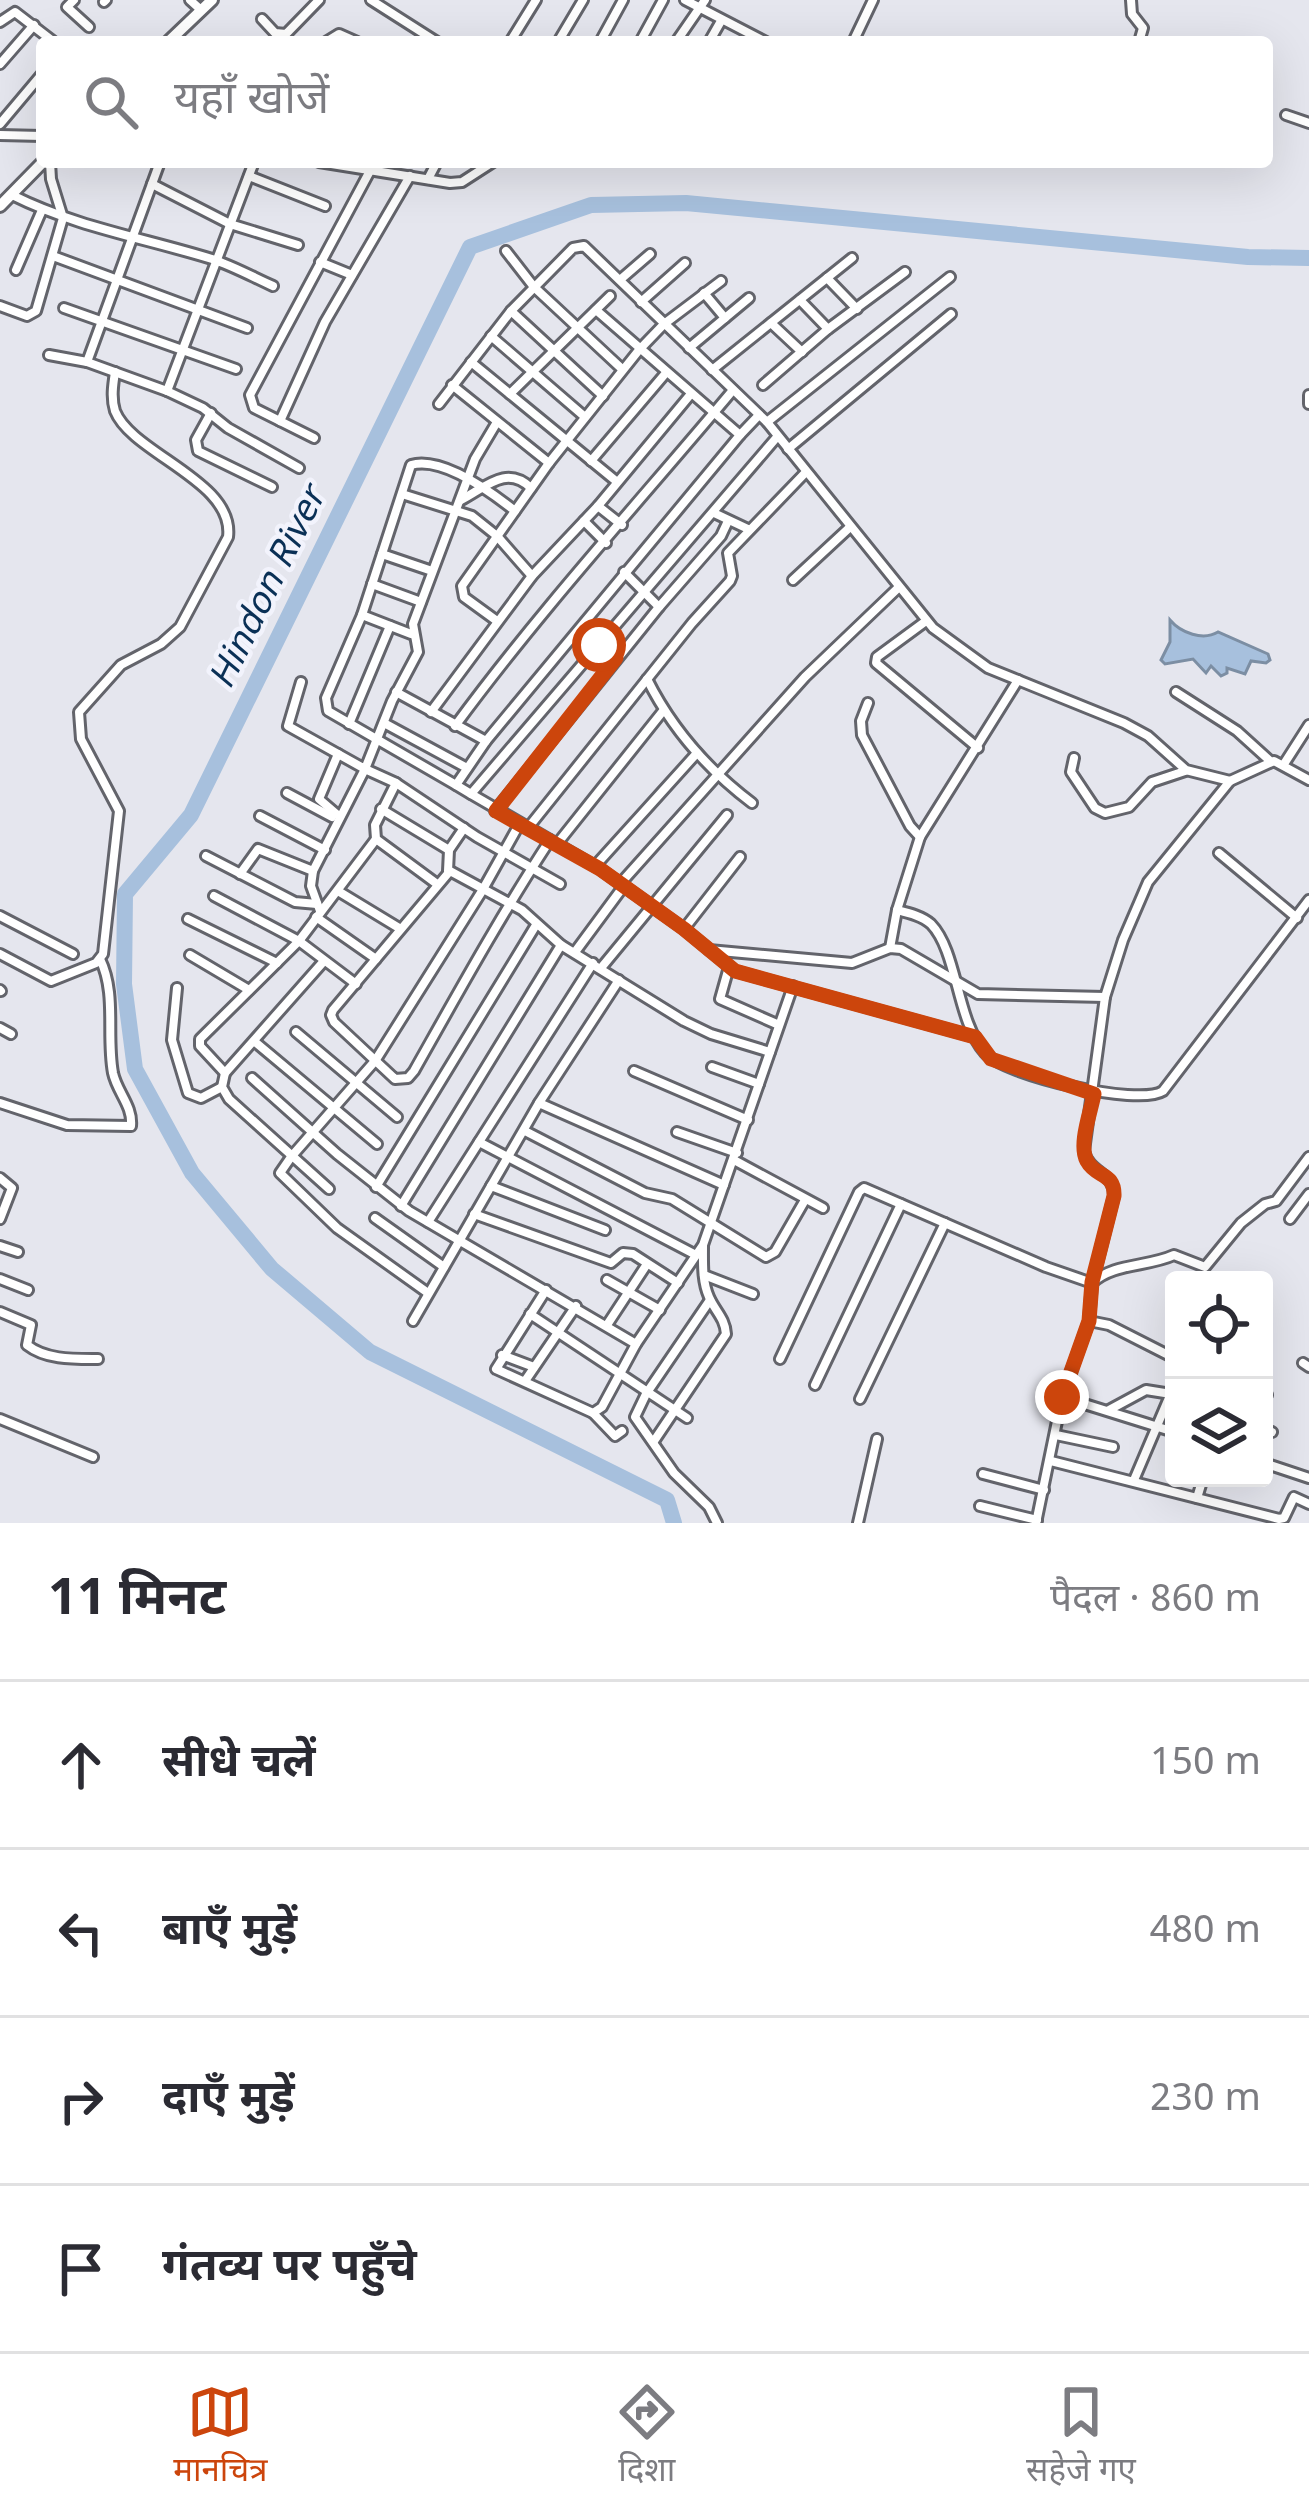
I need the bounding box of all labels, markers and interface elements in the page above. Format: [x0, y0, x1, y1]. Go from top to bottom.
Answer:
search box [36, 36, 1273, 168]
icon: search [78, 69, 144, 135]
text: यहाँ खोजें [174, 73, 329, 131]
water label: Hindon River [201, 476, 341, 698]
route start [572, 618, 626, 672]
map controls [1165, 1271, 1273, 1487]
button: locate [1165, 1271, 1273, 1379]
route end [1035, 1370, 1089, 1424]
button: layers [1165, 1379, 1273, 1487]
text: 11 मिनट [48, 1568, 226, 1635]
text: पैदल · 860 m [1050, 1576, 1261, 1627]
icon: ahead [48, 1732, 114, 1798]
text: सीधे चलें [162, 1736, 316, 1794]
text: 150 m [1150, 1739, 1261, 1790]
icon: left [48, 1900, 114, 1966]
text: बाएँ मुड़ें [162, 1904, 297, 1962]
text: 480 m [1150, 1907, 1261, 1958]
icon: right [48, 2068, 114, 2134]
text: दाएँ मुड़ें [162, 2072, 295, 2130]
text: 230 m [1150, 2075, 1261, 2126]
icon: arrive [48, 2236, 114, 2302]
text: गंतव्य पर पहुँचे [162, 2240, 417, 2298]
tab: मानचित्र [173, 2379, 267, 2494]
tab: दिशा [614, 2379, 680, 2494]
tab: सहेजे गए [1026, 2379, 1136, 2494]

